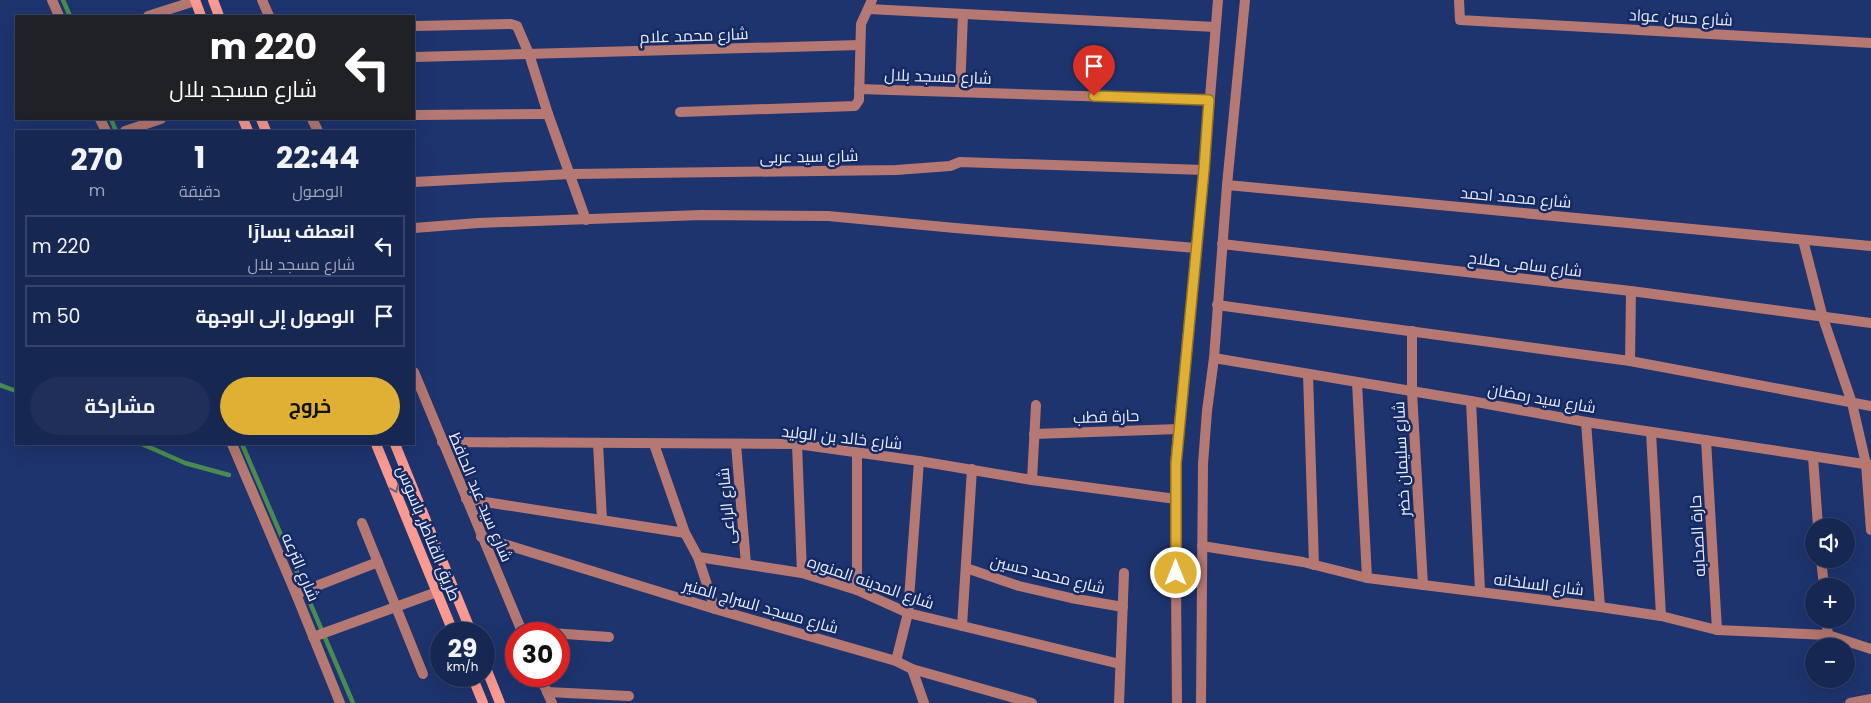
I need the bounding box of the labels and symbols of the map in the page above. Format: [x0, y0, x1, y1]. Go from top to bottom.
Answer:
street label: شارع حسن عواد [1629, 3, 1733, 32]
street label: شارع محمد علام [639, 22, 749, 49]
pin [1073, 45, 1115, 96]
street label: شارع مسجد بلال [884, 63, 992, 90]
street label: شارع سيد عربى [759, 144, 859, 169]
street label: شارع محمد احمد [1459, 181, 1572, 214]
street label: شارع سامى صلاح [1466, 246, 1583, 283]
street label: شارع سيد رمضان [1486, 378, 1598, 419]
street label: شارع سليمان خضر [1387, 401, 1416, 518]
street label: حارة قطب [1073, 404, 1140, 429]
street label: شارع خالد بن الوليد [780, 420, 904, 455]
street label: شارع سيد عبد الحافظ [443, 429, 518, 565]
street label: طريق القناطر, باسوس [391, 462, 466, 604]
street label: شارع الراعى [712, 467, 741, 545]
one-way arrow [388, 484, 399, 493]
street label: حارة الصحابه [1684, 495, 1711, 577]
street label: شارع الترعه [276, 529, 325, 605]
position arrow [1149, 546, 1201, 598]
street label: شارع محمد حسين [988, 549, 1108, 600]
street label: شارع المدينه المنوره [804, 550, 937, 615]
street label: شارع السلخانه [1493, 568, 1585, 601]
street label: شارع مسجد السراج المنير [680, 573, 841, 640]
speed limit sign: 30 [505, 622, 570, 687]

